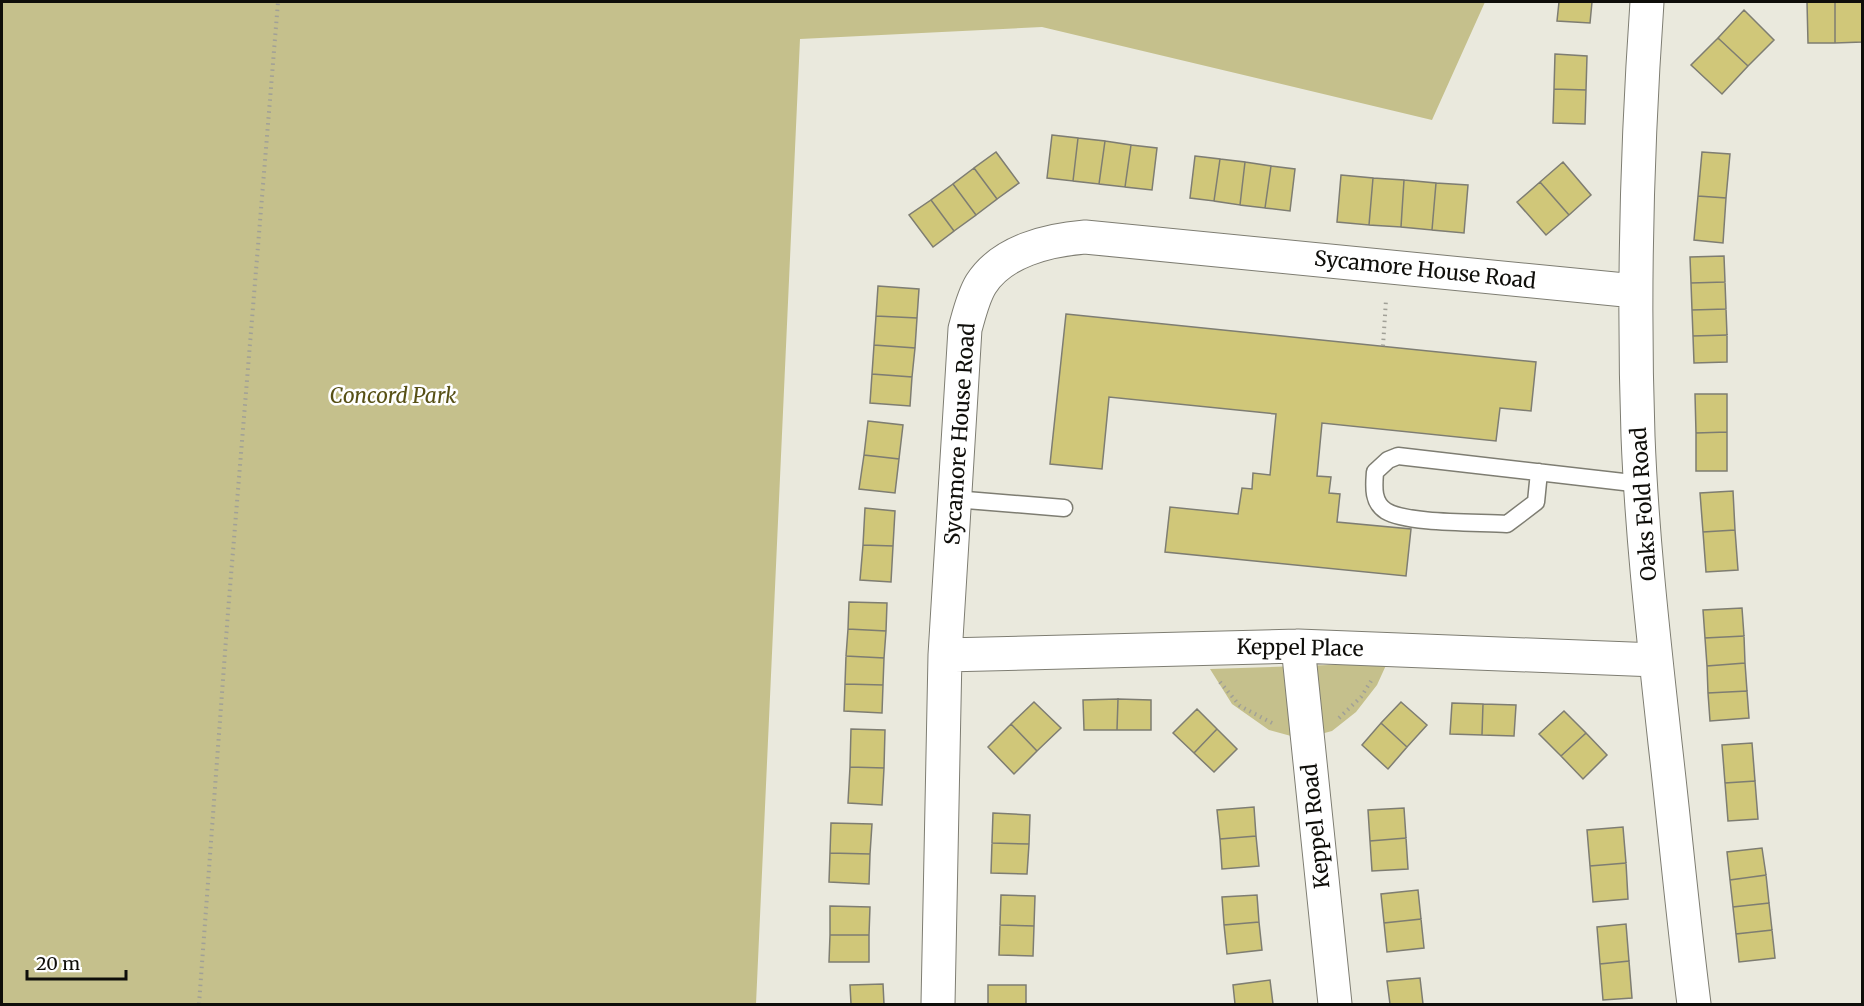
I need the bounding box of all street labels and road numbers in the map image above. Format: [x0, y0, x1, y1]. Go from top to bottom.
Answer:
street label: Sycamore House Road [1313, 244, 1538, 295]
street label: Sycamore House Road [938, 322, 981, 546]
street label: Oaks Fold Road [1625, 426, 1662, 582]
street label: Keppel Place [1236, 633, 1364, 662]
street label: Keppel Road [1295, 762, 1335, 890]

